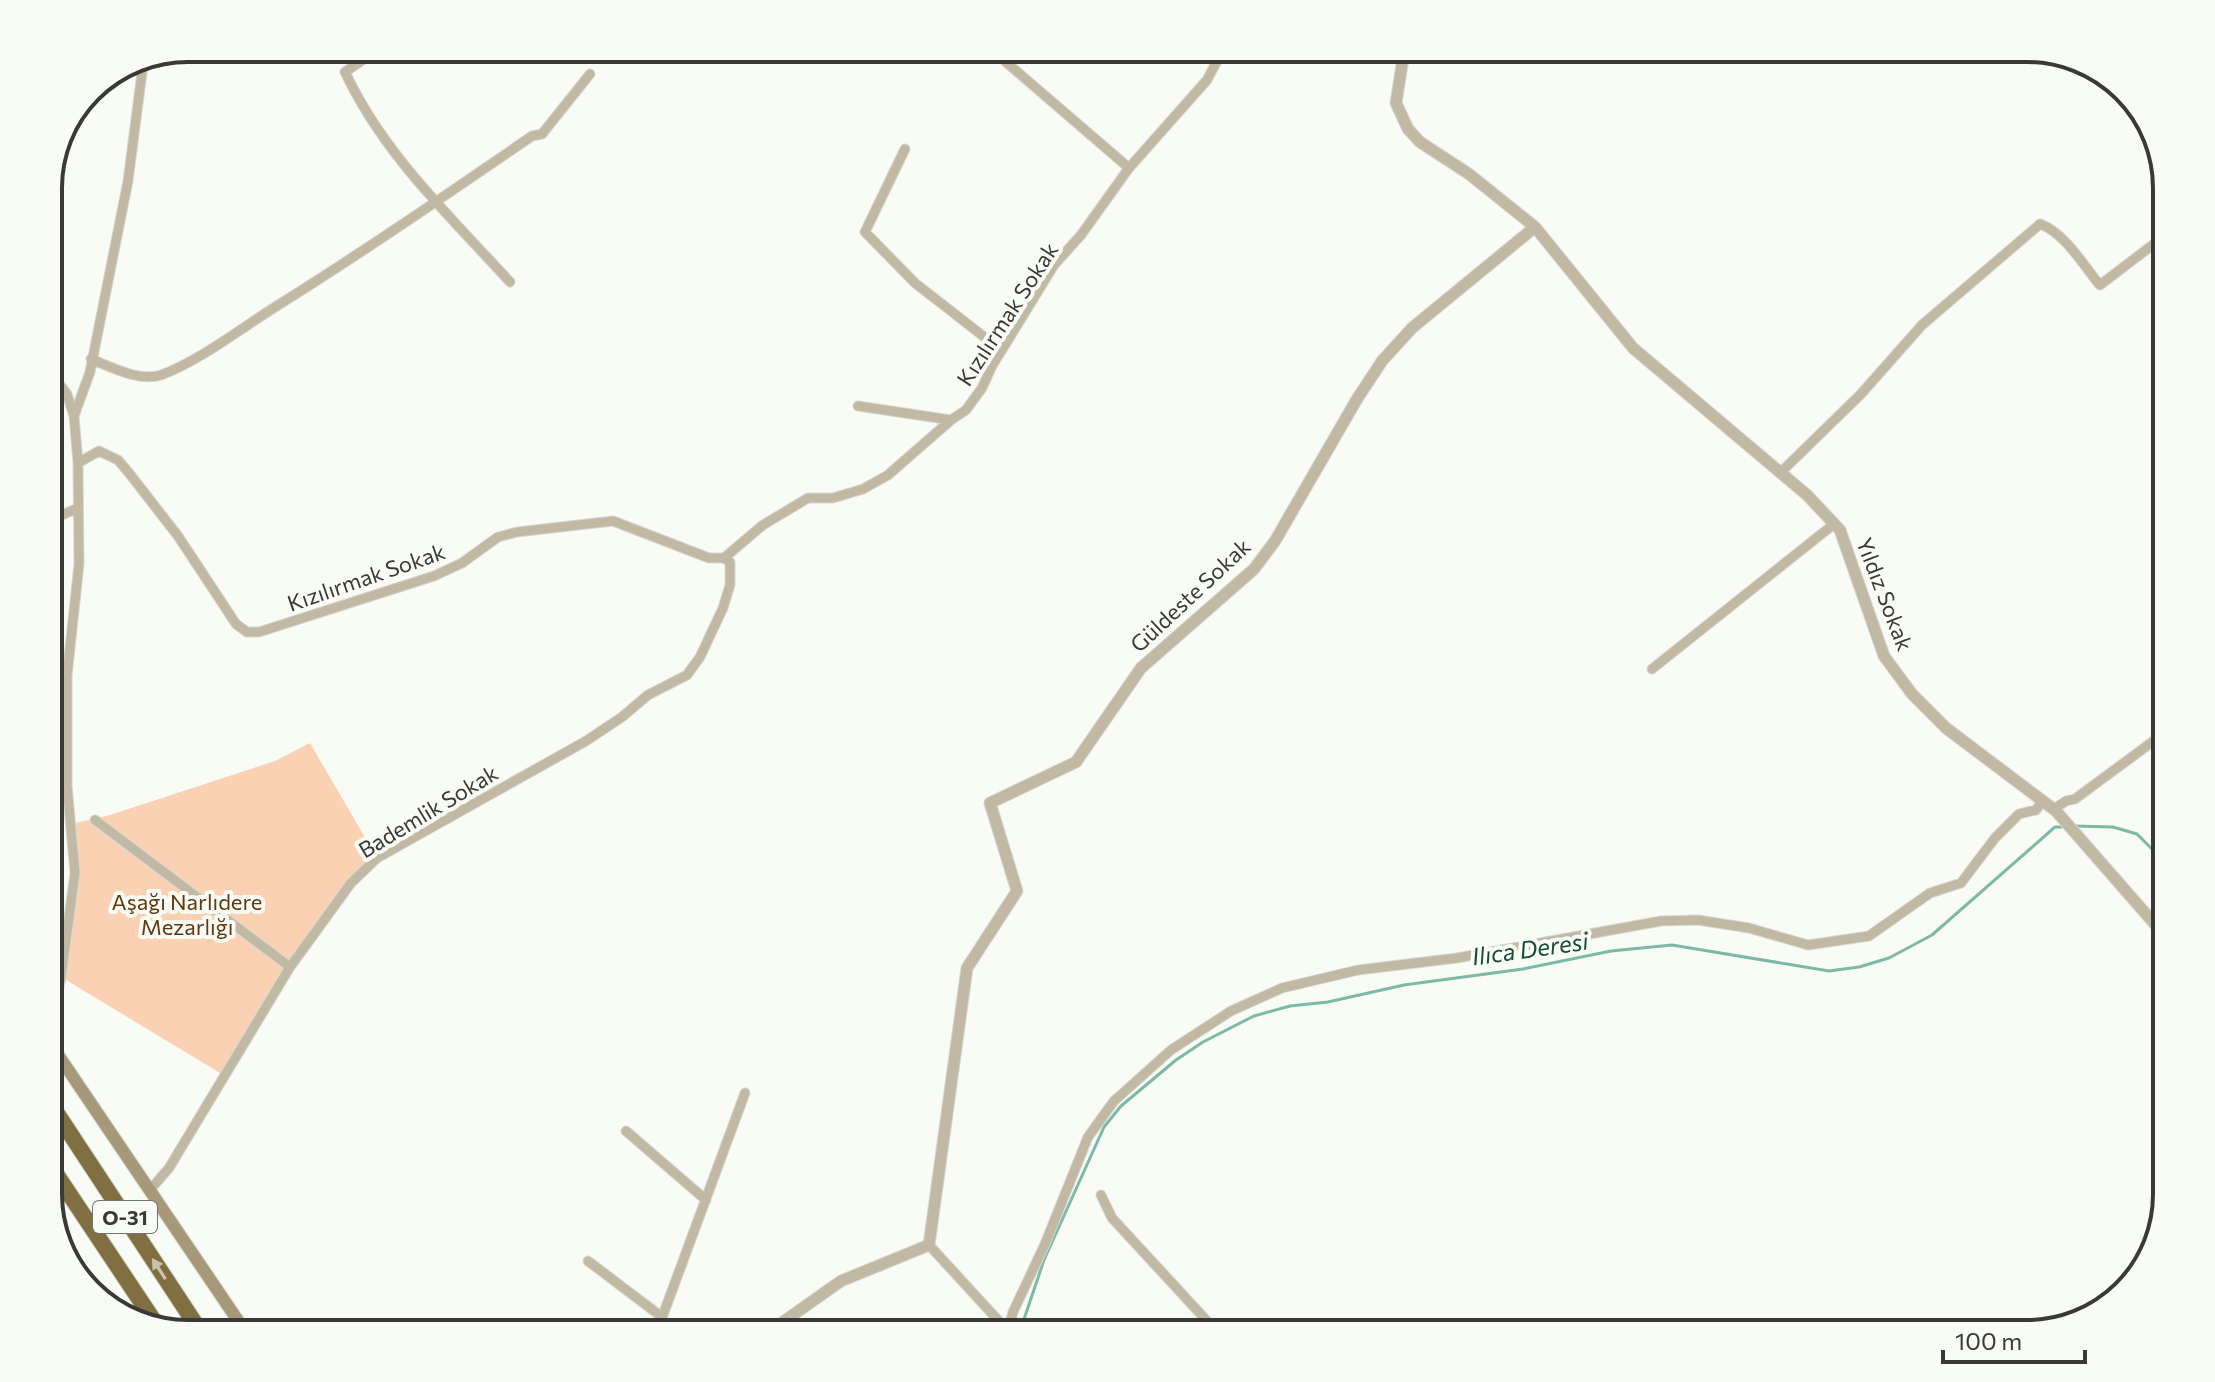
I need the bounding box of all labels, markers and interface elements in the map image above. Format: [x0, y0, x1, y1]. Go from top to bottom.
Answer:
street label: Kızılırmak Sokak [951, 237, 1063, 391]
street label: Güldeste Sokak [1124, 532, 1256, 658]
street label: Yıldız Sokak [1851, 534, 1919, 655]
street label: Kızılırmak Sokak [283, 537, 449, 617]
street label: Bademlik Sokak [353, 759, 503, 863]
park label: Aşağı Narlıdere Mezarlığı [112, 888, 262, 940]
water label: Ilıca Deresi [1470, 925, 1591, 971]
road number: O-31 [93, 1201, 157, 1233]
one-way arrow [153, 1258, 167, 1280]
scale bar [1943, 1314, 2085, 1364]
text: 100 m [1955, 1326, 2022, 1355]

